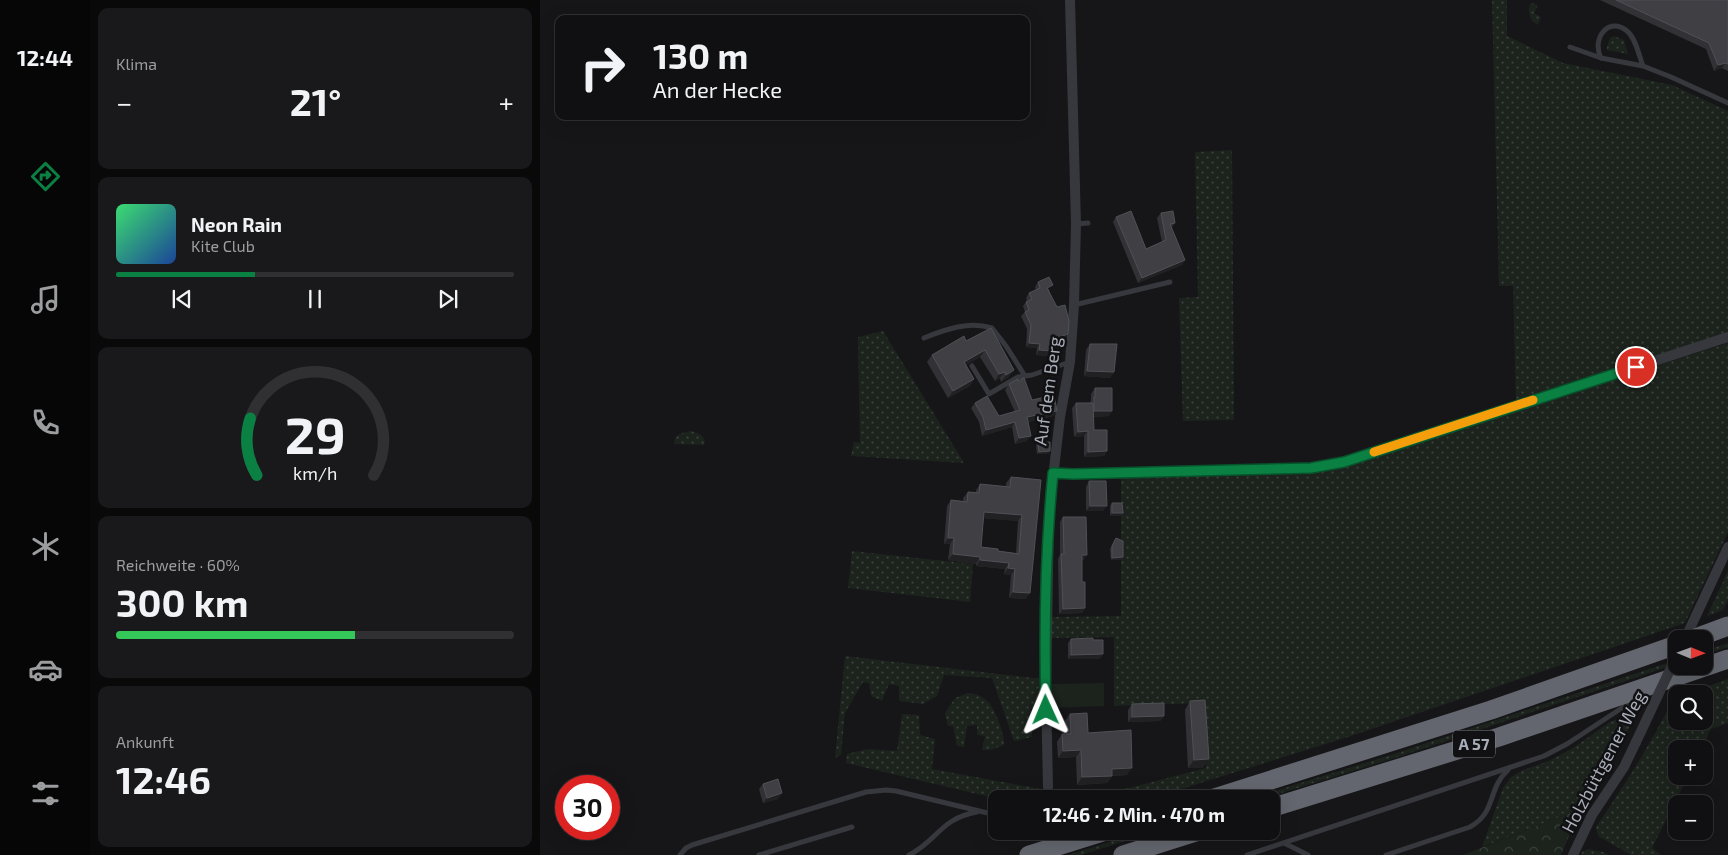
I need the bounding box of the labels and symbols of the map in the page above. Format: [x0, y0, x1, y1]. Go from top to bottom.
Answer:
street label: Auf dem Berg [1028, 335, 1066, 447]
pin [1615, 346, 1657, 388]
north arrow [1668, 630, 1712, 675]
position arrow [1019, 683, 1071, 735]
street label: Holzbüttgener Weg [1556, 687, 1650, 836]
road number: A 57 [1453, 731, 1495, 758]
speed limit sign: 30 [555, 775, 620, 840]

